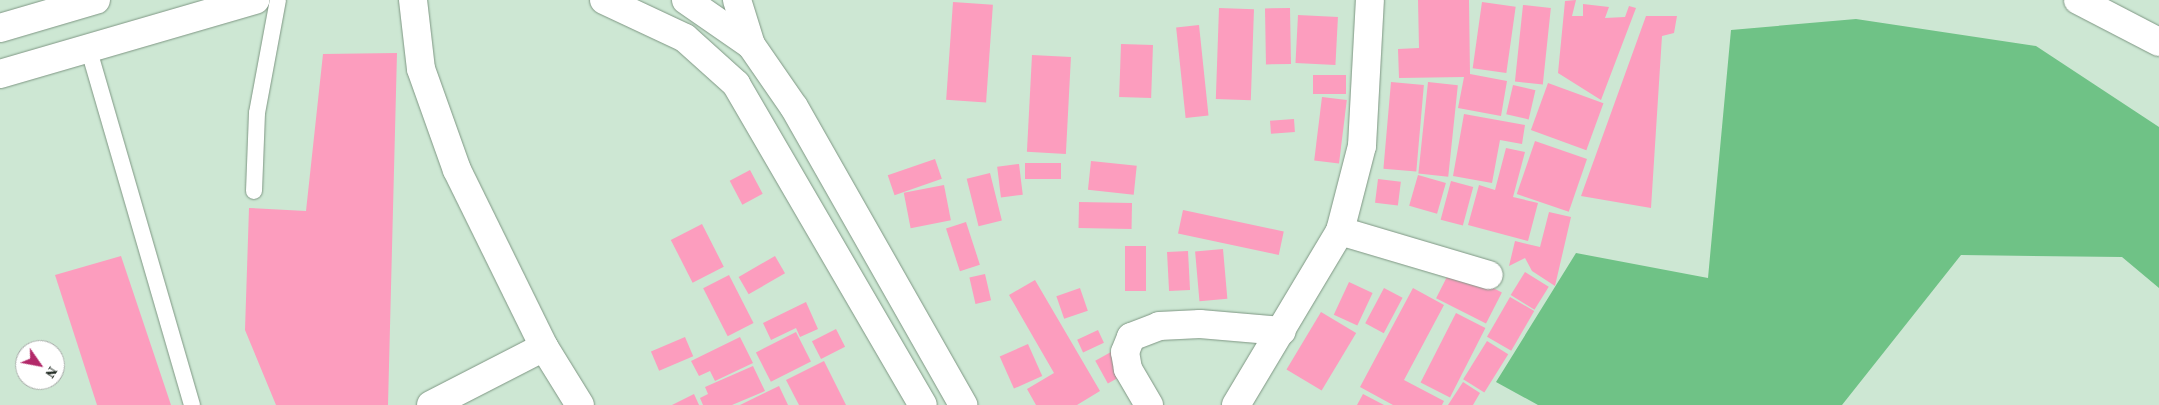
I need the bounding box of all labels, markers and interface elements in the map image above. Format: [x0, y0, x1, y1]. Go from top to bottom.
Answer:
north arrow [15, 340, 65, 390]
text: N [41, 363, 63, 382]

